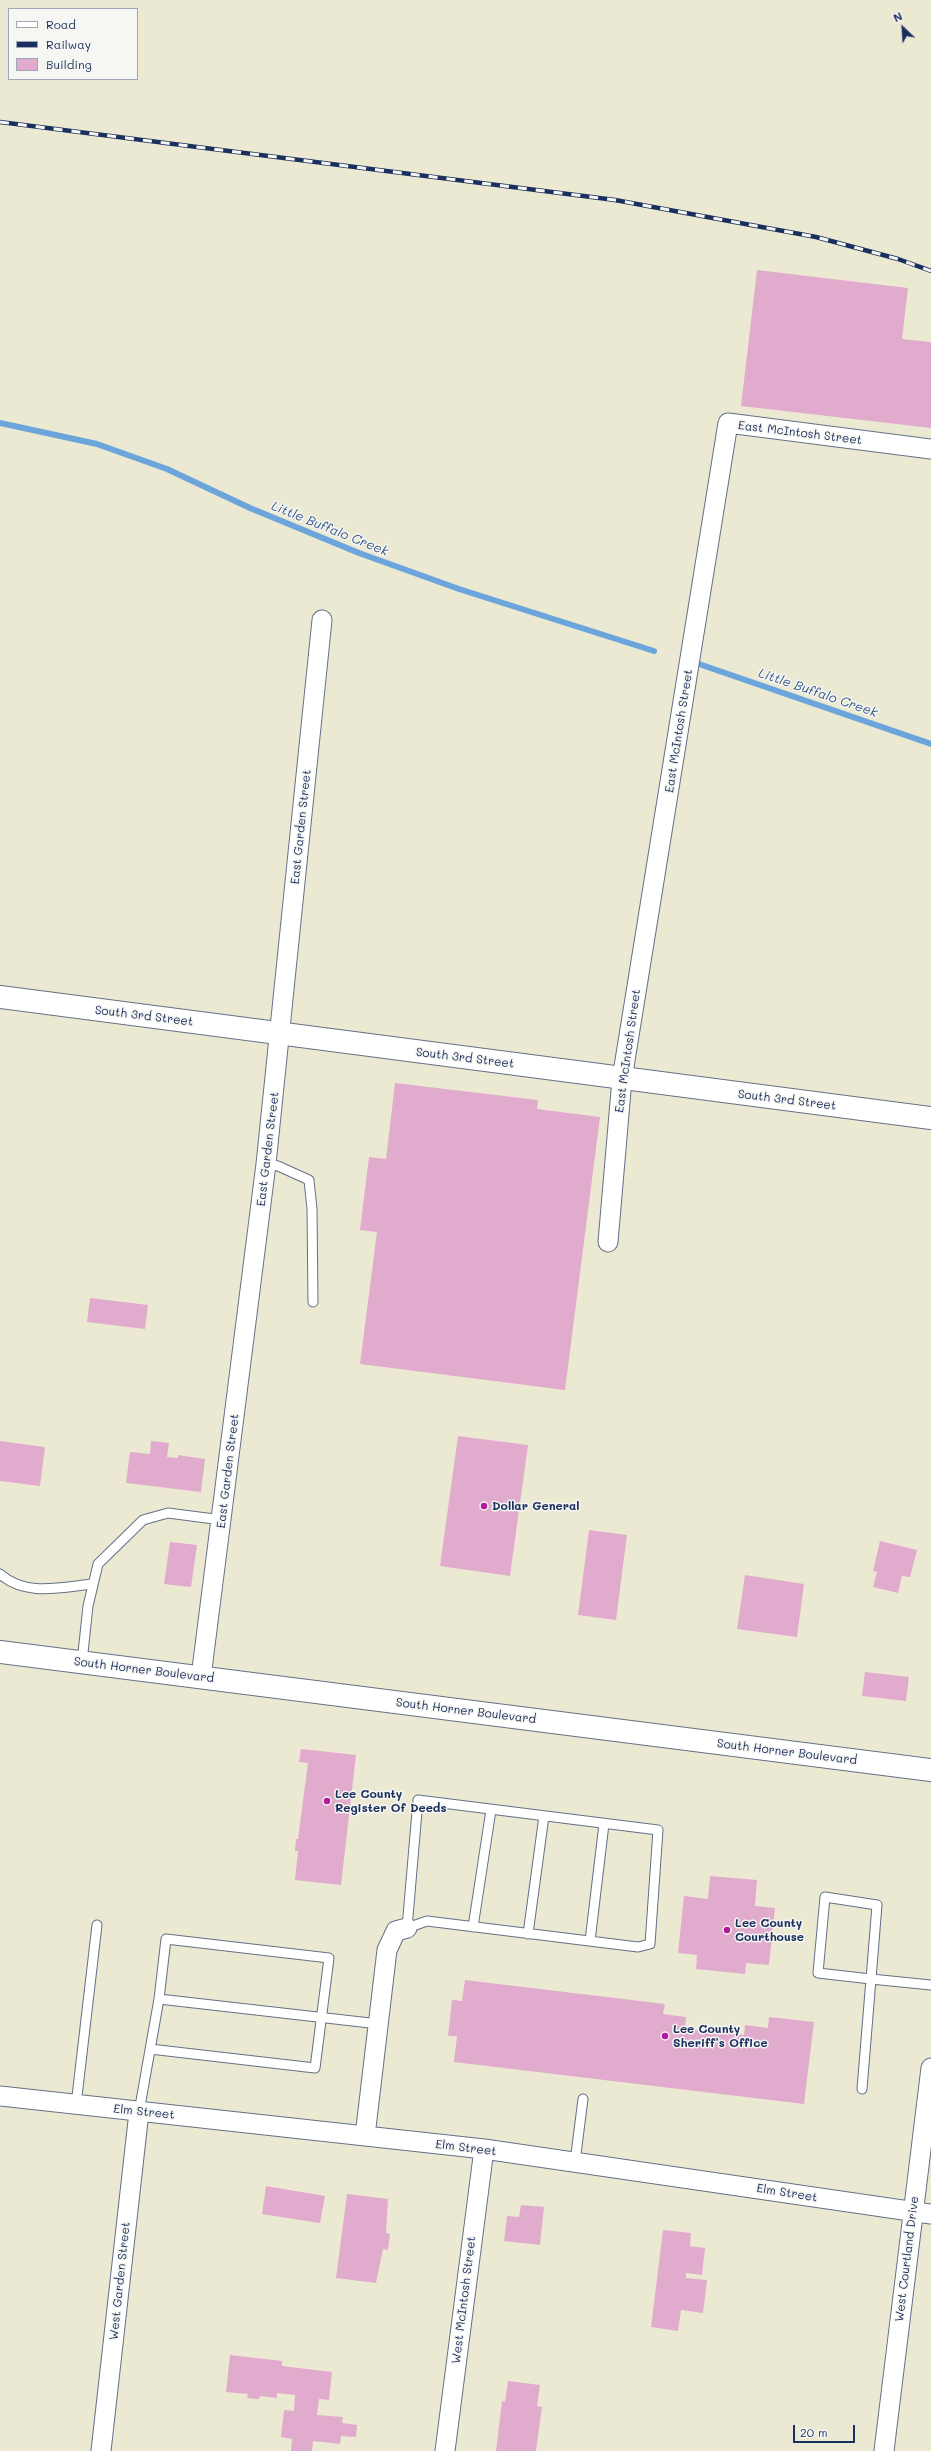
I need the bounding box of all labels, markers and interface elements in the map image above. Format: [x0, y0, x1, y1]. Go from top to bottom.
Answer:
legend [8, 8, 138, 80]
north arrow [883, 8, 923, 48]
text: N [891, 8, 905, 25]
text: Road [46, 16, 76, 32]
text: Railway [46, 36, 91, 52]
text: Building [46, 56, 92, 72]
street label: East McIntosh Street [737, 418, 863, 448]
water label: Little Buffalo Creek [269, 498, 391, 560]
water label: Little Buffalo Creek [756, 665, 880, 721]
street label: East McIntosh Street [662, 668, 696, 794]
street label: East Garden Street [288, 769, 314, 885]
street label: East McIntosh Street [612, 988, 644, 1114]
street label: South 3rd Street [94, 1003, 194, 1029]
street label: South 3rd Street [415, 1045, 515, 1071]
street label: South 3rd Street [737, 1087, 837, 1113]
street label: East Garden Street [254, 1091, 282, 1207]
street label: East Garden Street [214, 1413, 242, 1529]
place label: Dollar General [492, 1499, 580, 1513]
marker: Dollar General [479, 1501, 489, 1511]
street label: South Horner Boulevard [73, 1654, 215, 1686]
street label: South Horner Boulevard [395, 1695, 537, 1727]
street label: South Horner Boulevard [716, 1736, 858, 1768]
place label: Lee County Register Of Deeds [335, 1787, 447, 1815]
marker: Lee County Register Of Deeds [322, 1796, 332, 1806]
place label: Lee County Courthouse [735, 1916, 804, 1944]
marker: Lee County Courthouse [722, 1925, 732, 1935]
place label: Lee County Sheriff’s Office [673, 2022, 768, 2050]
marker: Lee County Sheriff’s Office [660, 2031, 670, 2041]
street label: Elm Street [113, 2102, 175, 2122]
street label: Elm Street [435, 2137, 497, 2159]
street label: Elm Street [756, 2181, 818, 2205]
street label: West Courtland Drive [892, 2195, 922, 2323]
street label: West Garden Street [107, 2221, 133, 2341]
street label: West McIntosh Street [449, 2235, 479, 2365]
scale bar [795, 2417, 857, 2443]
text: 20 m [800, 2424, 828, 2440]

